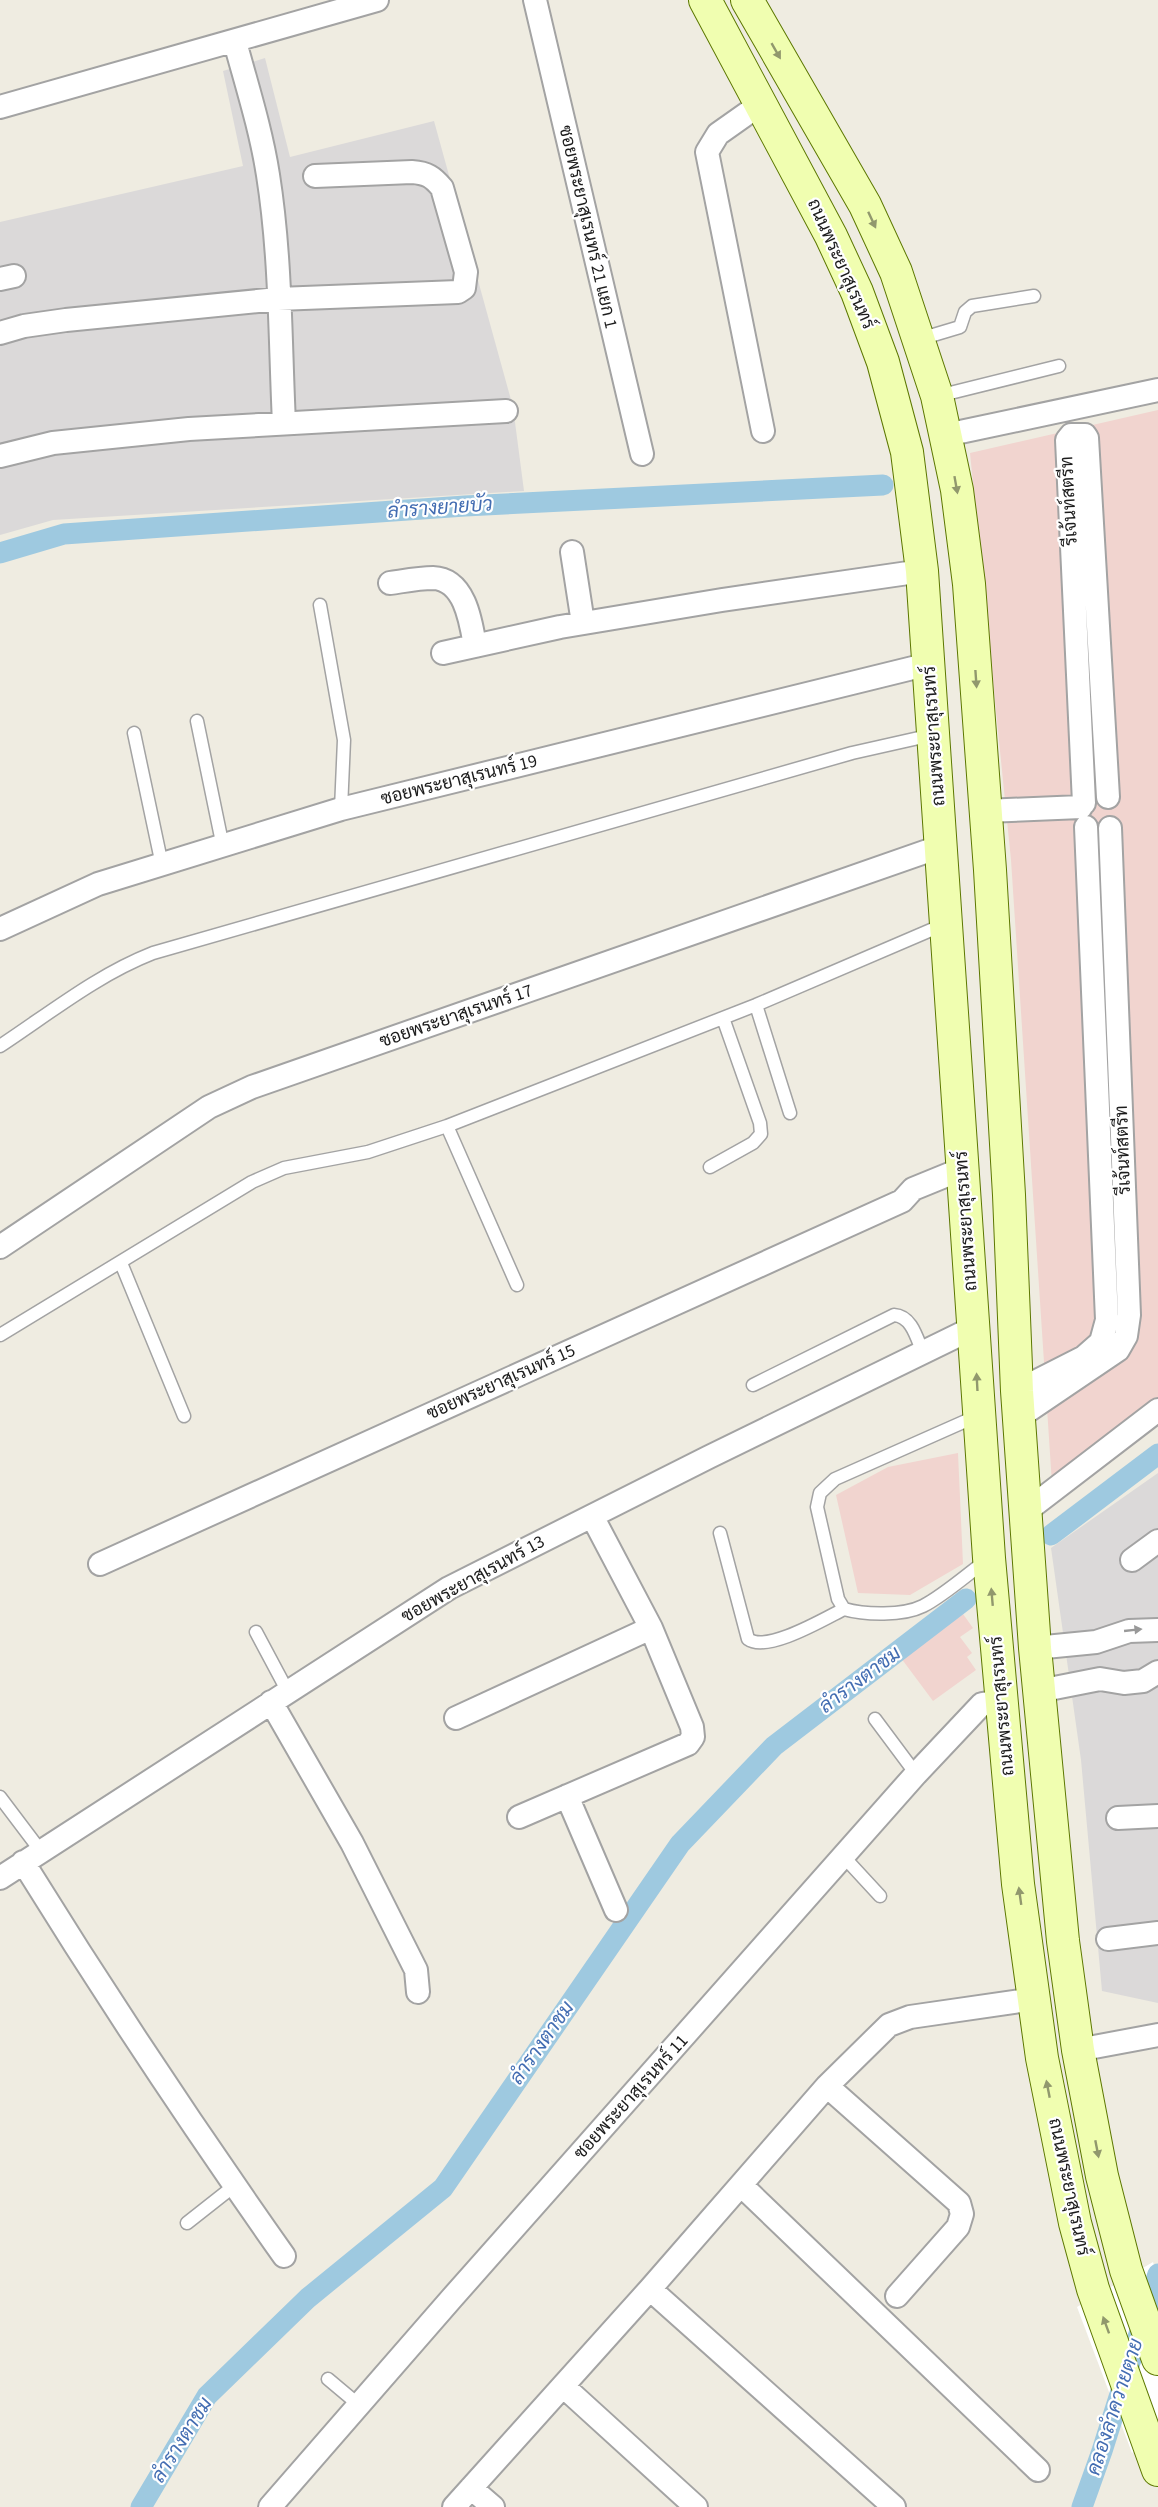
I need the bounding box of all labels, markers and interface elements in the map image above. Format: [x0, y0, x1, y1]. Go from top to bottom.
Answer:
one-way arrow [770, 43, 781, 59]
street label: ซอยพระยาสุเรนทร์ 21 แยก 1 [552, 123, 625, 331]
street label: ถนนพระยาสุเรนทร์ [801, 194, 882, 333]
one-way arrow [867, 212, 876, 229]
street label: รีเจ้นท์สตรีท [1053, 456, 1084, 548]
one-way arrow [952, 476, 961, 495]
water label: ลำรางยายบัว [386, 490, 494, 526]
street label: ถนนพระยาสุเรนทร์ [916, 665, 951, 807]
one-way arrow [971, 670, 980, 689]
street label: ซอยพระยาสุเรนทร์ 19 [378, 747, 540, 812]
street label: ซอยพระยาสุเรนทร์ 17 [376, 977, 536, 1054]
street label: รีเจ้นท์สตรีท [1108, 1105, 1137, 1196]
street label: ถนนพระยาสุเรนทร์ [948, 1150, 983, 1292]
street label: ซอยพระยาสุเรนทร์ 15 [422, 1337, 579, 1426]
one-way arrow [972, 1372, 981, 1391]
street label: ซอยพระยาสุเรนทร์ 13 [396, 1528, 549, 1629]
one-way arrow [987, 1588, 997, 1607]
one-way arrow [1124, 1626, 1143, 1635]
street label: ถนนพระยาสุเรนทร์ [982, 1635, 1021, 1777]
water label: ลำรางตาชม [813, 1640, 907, 1720]
one-way arrow [1015, 1886, 1024, 1905]
water label: ลำรางตาชม [503, 1996, 581, 2090]
street label: ซอยพระยาสุเรนทร์ 11 [567, 2028, 694, 2165]
one-way arrow [1043, 2079, 1052, 2098]
street label: ถนนพระยาสุเรนทร์ [1042, 2116, 1097, 2259]
one-way arrow [1093, 2140, 1102, 2159]
one-way arrow [1100, 2316, 1110, 2334]
water label: คลองลำควายตาย [1080, 2334, 1151, 2479]
water label: ลำรางตาชม [145, 2392, 219, 2488]

